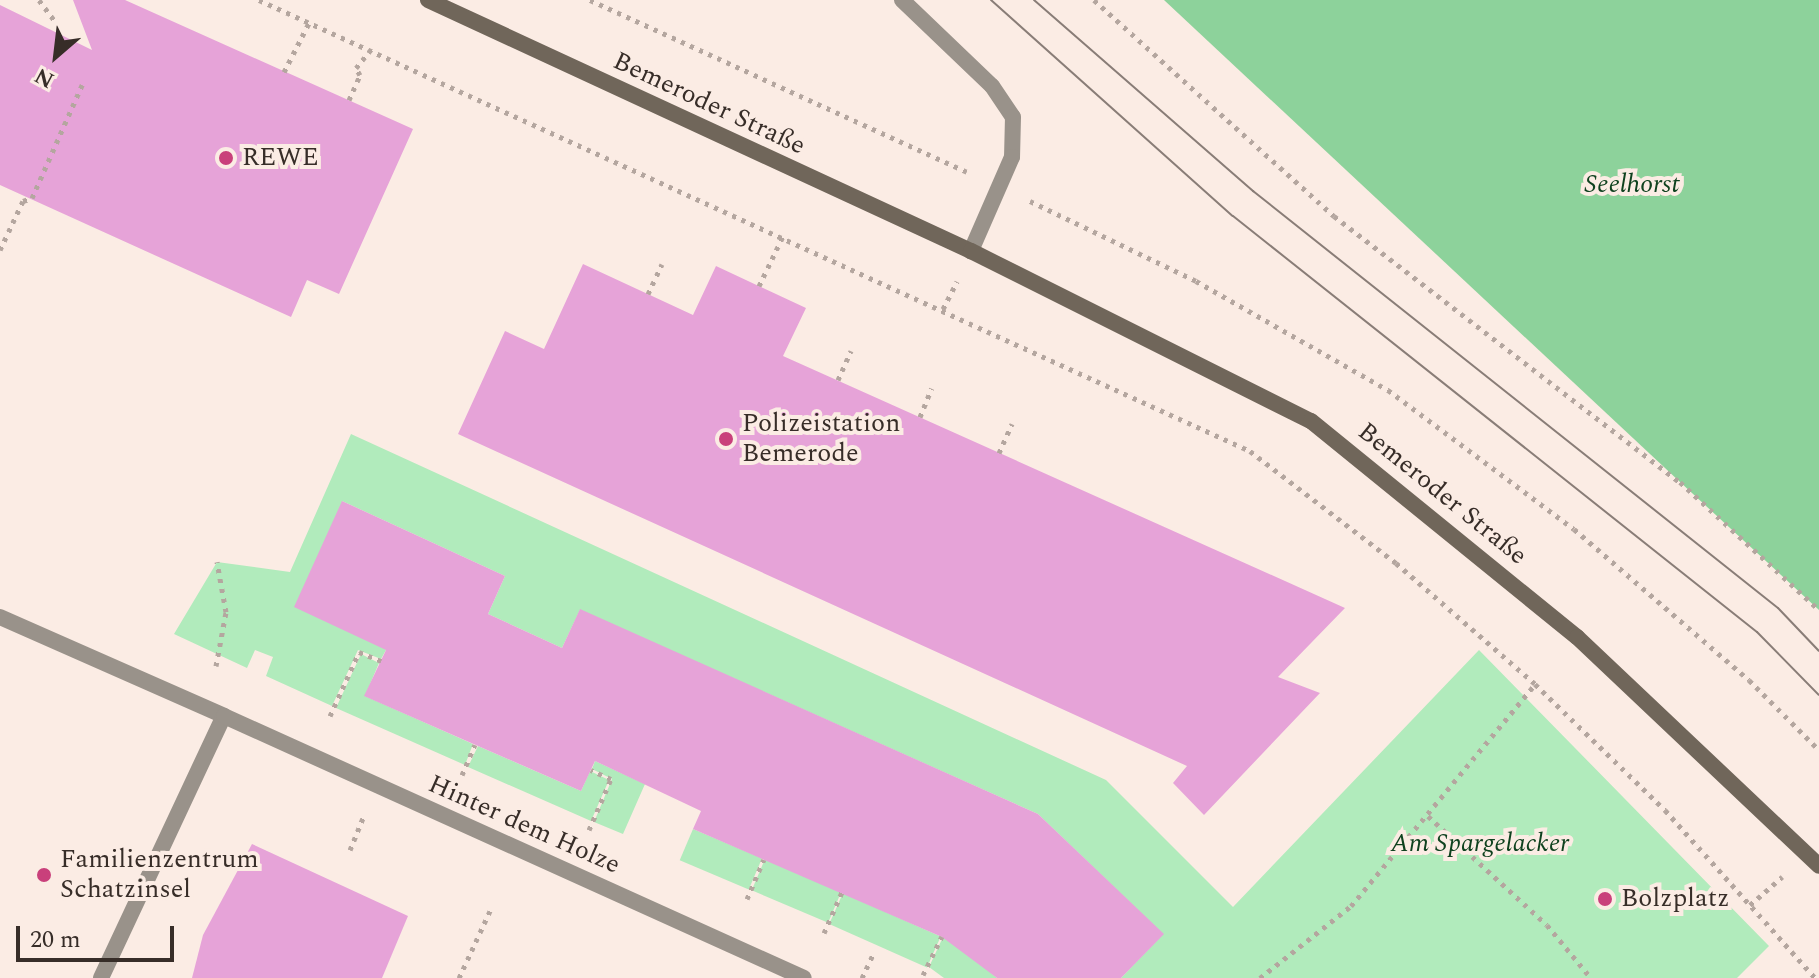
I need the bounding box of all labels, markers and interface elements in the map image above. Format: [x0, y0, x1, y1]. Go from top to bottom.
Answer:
north arrow [16, 16, 96, 96]
street label: Bemeroder Straße [608, 46, 810, 162]
text: N [29, 59, 60, 96]
place label: REWE [242, 142, 319, 174]
marker: REWE [217, 149, 235, 167]
park label: Seelhorst [1585, 169, 1679, 201]
place label: Polizeistation Bemerode [742, 408, 900, 470]
street label: Bemeroder Straße [1351, 416, 1533, 572]
marker: Polizeistation Bemerode [717, 430, 735, 448]
street label: Hinter dem Holze [423, 769, 625, 881]
park label: Am Spargelacker [1391, 828, 1569, 860]
place label: Familienzentrum Schatzinsel [60, 844, 259, 906]
marker: Familienzentrum Schatzinsel [35, 866, 53, 884]
place label: Bolzplatz [1621, 883, 1729, 915]
marker: Bolzplatz [1596, 890, 1614, 908]
scale bar [20, 910, 178, 960]
text: 20 m [30, 922, 81, 958]

